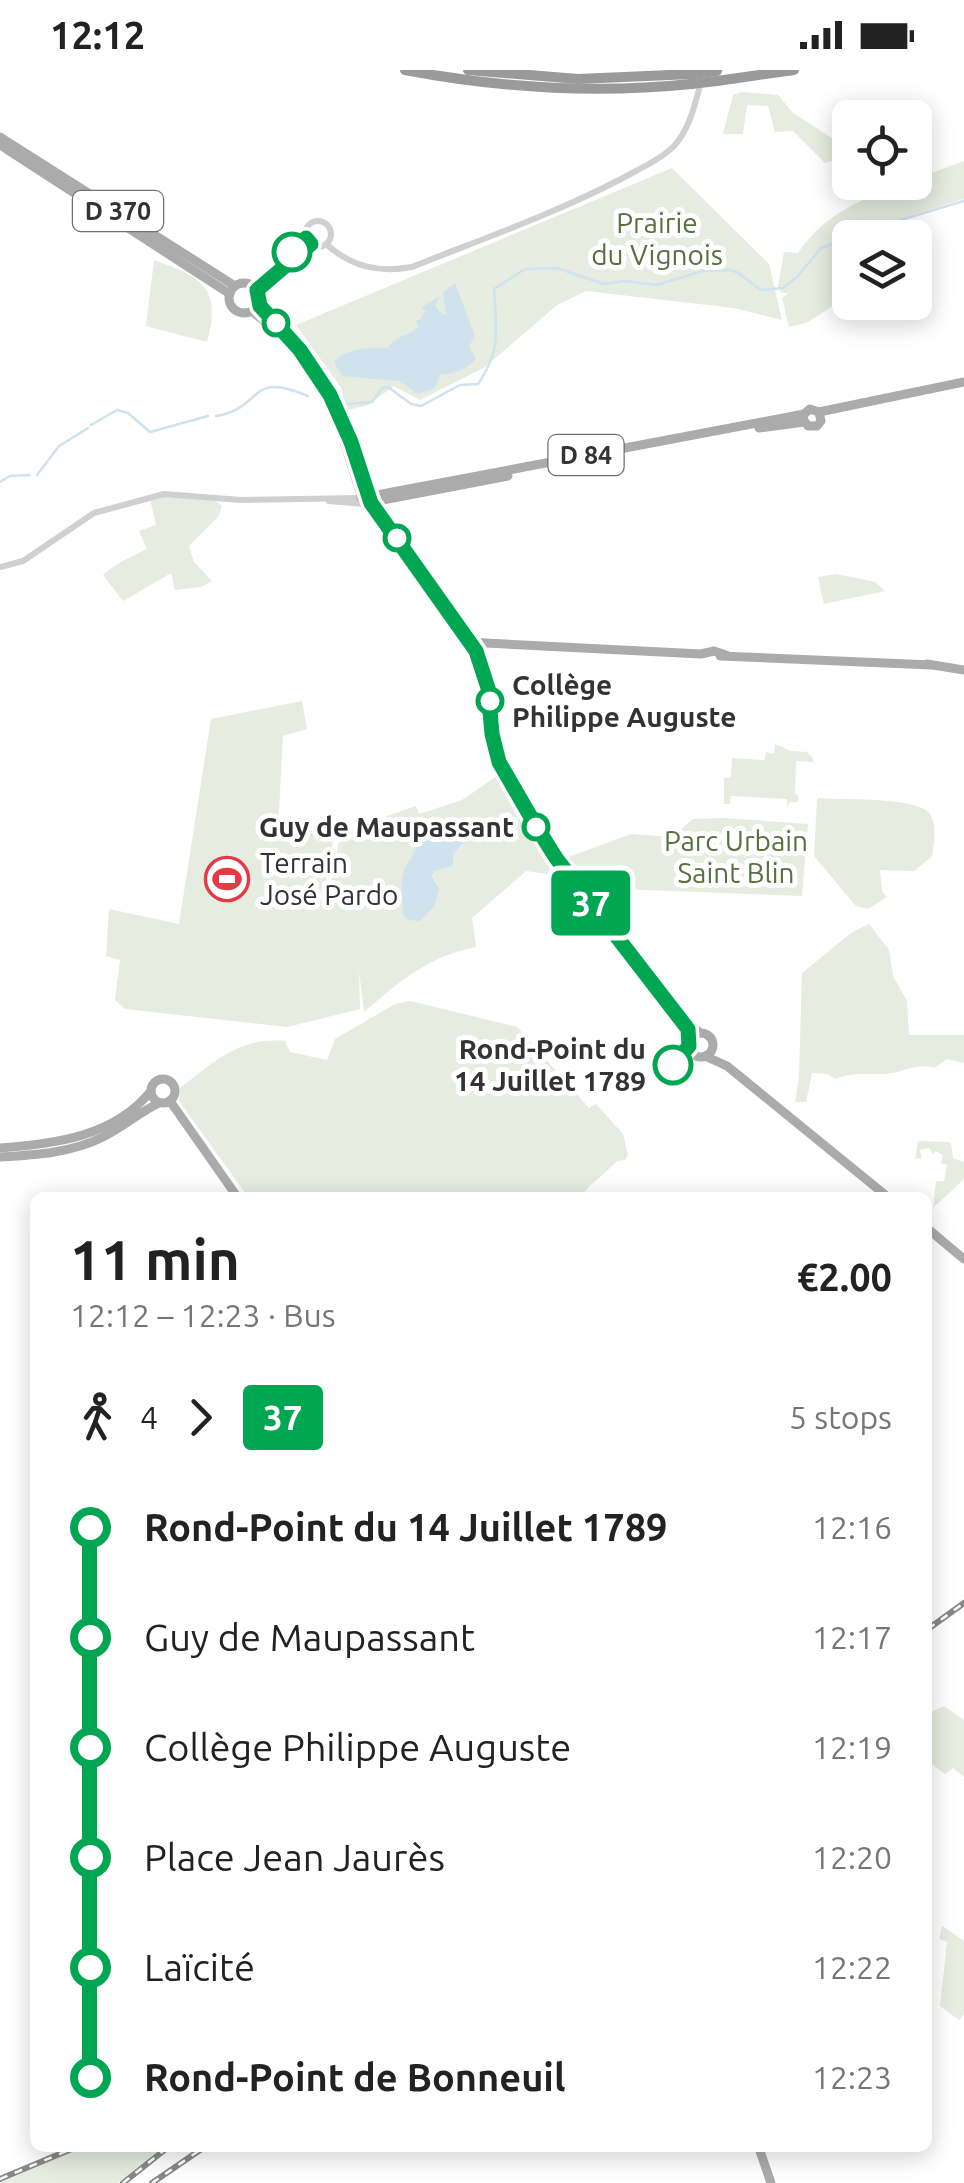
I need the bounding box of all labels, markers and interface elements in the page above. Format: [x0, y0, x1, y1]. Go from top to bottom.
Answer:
text: 12:12 [50, 14, 145, 56]
map controls [832, 100, 932, 320]
button: locate [832, 100, 932, 200]
road number: D 370 [73, 191, 163, 231]
park label: Prairie du Vignois [591, 207, 723, 270]
button: layers [832, 220, 932, 320]
unlabelled marker [273, 233, 311, 271]
unlabelled marker [263, 310, 289, 336]
road number: D 84 [548, 435, 624, 475]
unlabelled marker [384, 525, 410, 551]
place label: Collège Philippe Auguste [512, 669, 736, 732]
marker: Collège Philippe Auguste [477, 688, 503, 714]
place label: Guy de Maupassant [259, 811, 514, 842]
marker: Guy de Maupassant [523, 814, 549, 840]
park label: Parc Urbain Saint Blin [664, 825, 808, 888]
place label: Terrain José Pardo [260, 847, 398, 910]
sports icon: Terrain José Pardo [204, 856, 250, 902]
line badge: 37 [546, 870, 636, 936]
text: 37 [571, 883, 611, 923]
place label: Rond-Point du 14 Juillet 1789 [454, 1033, 646, 1096]
marker: Rond-Point du 14 Juillet 1789 [654, 1046, 692, 1084]
text: 11 min [70, 1229, 240, 1290]
text: €2.00 [797, 1256, 892, 1298]
text: 12:12 – 12:23 · Bus [70, 1297, 336, 1333]
icon: walk [70, 1390, 125, 1445]
icon: forward [173, 1390, 228, 1445]
text: 37 [263, 1397, 303, 1437]
text: 4 [140, 1399, 158, 1435]
text: 5 stops [789, 1399, 892, 1435]
text: Rond-Point du 14 Juillet 1789 [144, 1506, 668, 1548]
text: 12:16 [812, 1509, 892, 1545]
text: Guy de Maupassant [144, 1616, 475, 1658]
text: 12:17 [812, 1619, 892, 1655]
text: Collège Philippe Auguste [144, 1726, 571, 1768]
text: 12:19 [812, 1729, 892, 1765]
text: Place Jean Jaurès [144, 1836, 445, 1878]
text: 12:20 [812, 1839, 892, 1875]
text: Laïcité [144, 1946, 255, 1988]
text: 12:22 [812, 1949, 892, 1985]
text: Rond-Point de Bonneuil [144, 2056, 565, 2098]
text: 12:23 [812, 2059, 892, 2095]

